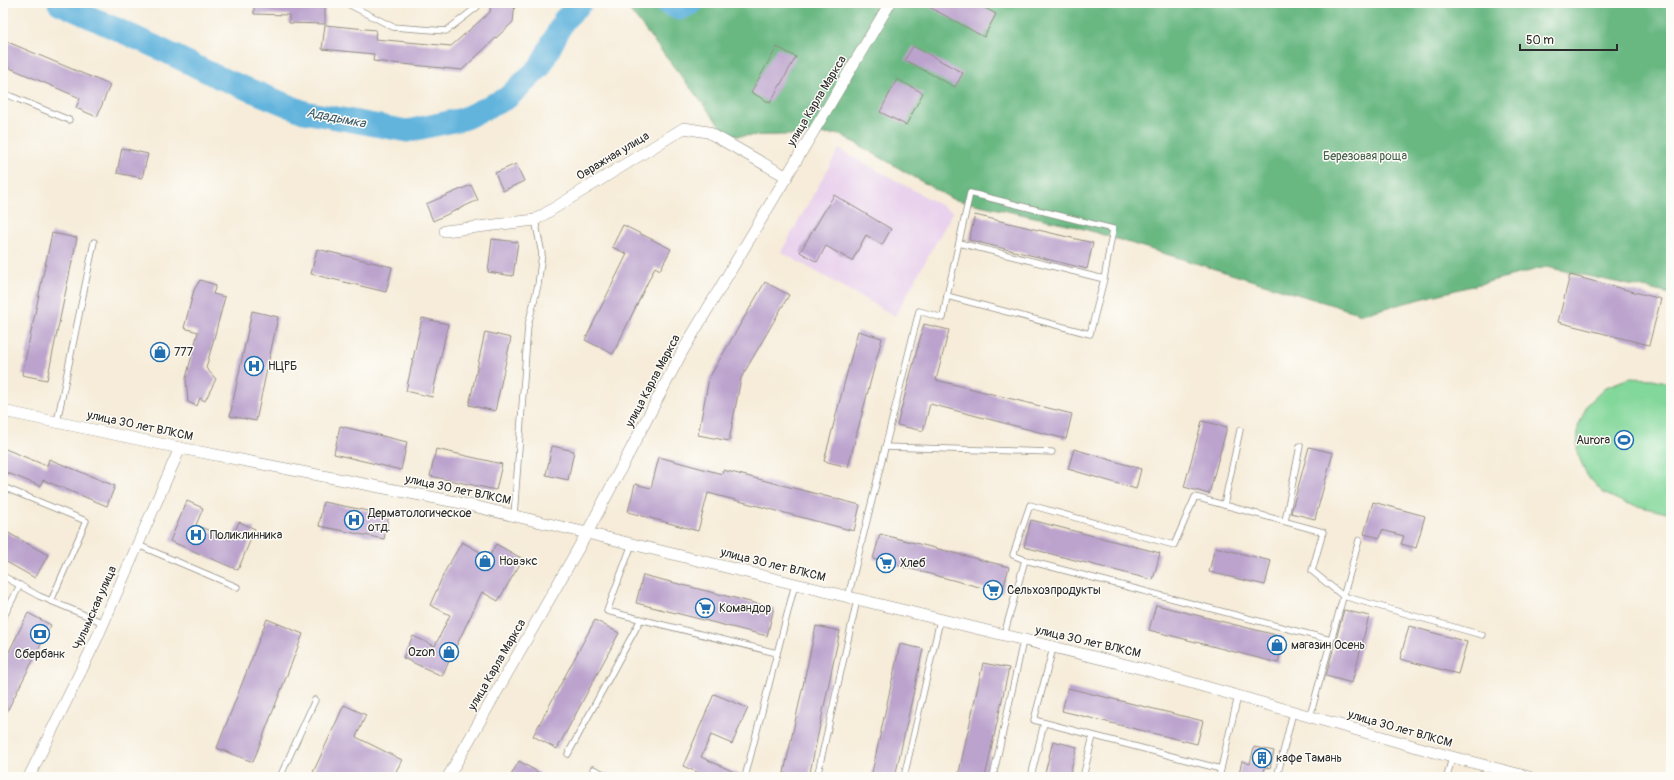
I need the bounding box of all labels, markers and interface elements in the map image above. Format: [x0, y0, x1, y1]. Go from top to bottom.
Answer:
scale bar [1520, 26, 1617, 52]
text: 50 m [1526, 33, 1554, 48]
street label: улица Карла Маркса [784, 53, 850, 150]
water label: Ададымка [305, 104, 368, 132]
street label: Овражная улица [574, 128, 652, 184]
park label: Березовая роща [1323, 149, 1407, 164]
street label: улица Карла Маркса [622, 332, 684, 431]
shop icon: 777 [149, 341, 171, 363]
place label: 777 [174, 345, 194, 360]
hospital icon: НЦРБ [243, 355, 265, 377]
place label: НЦРБ [268, 359, 297, 374]
street label: улица 30 лет ВЛКСМ [85, 407, 195, 445]
sports icon: Aurora [1613, 429, 1635, 451]
place label: Aurora [1576, 433, 1610, 448]
street label: улица 30 лет ВЛКСМ [403, 471, 513, 509]
place label: Дерматологическое отд. [367, 506, 472, 535]
hospital icon: Дерматологическое отд. [343, 509, 365, 531]
hospital icon: Поликлинника [185, 524, 207, 546]
place label: Поликлинника [210, 528, 283, 543]
street label: улица 30 лет ВЛКСМ [718, 544, 827, 585]
shop icon: Новэкс [474, 550, 496, 572]
supermarket icon: Хлеб [875, 552, 897, 574]
place label: Новэкс [499, 554, 538, 569]
place label: Хлеб [900, 556, 926, 571]
street label: Чулымская улица [70, 563, 120, 652]
supermarket icon: Сельхозпродукты [982, 579, 1004, 601]
place label: Сельхозпродукты [1007, 583, 1101, 598]
supermarket icon: Командор [694, 597, 716, 619]
place label: Командор [719, 601, 771, 616]
street label: улица Карла Маркса [464, 616, 529, 714]
street label: улица 30 лет ВЛКСМ [1033, 622, 1143, 662]
bank icon: Сбербанк [29, 623, 51, 645]
shop icon: магазин Осень [1266, 634, 1288, 656]
place label: магазин Осень [1291, 638, 1365, 653]
shop icon: Ozon [438, 641, 460, 663]
place label: Ozon [408, 645, 435, 660]
place label: Сбербанк [15, 647, 65, 662]
street label: улица 30 лет ВЛКСМ [1345, 707, 1454, 751]
building icon: кафе Тамань [1251, 747, 1273, 769]
place label: кафе Тамань [1276, 751, 1342, 766]

